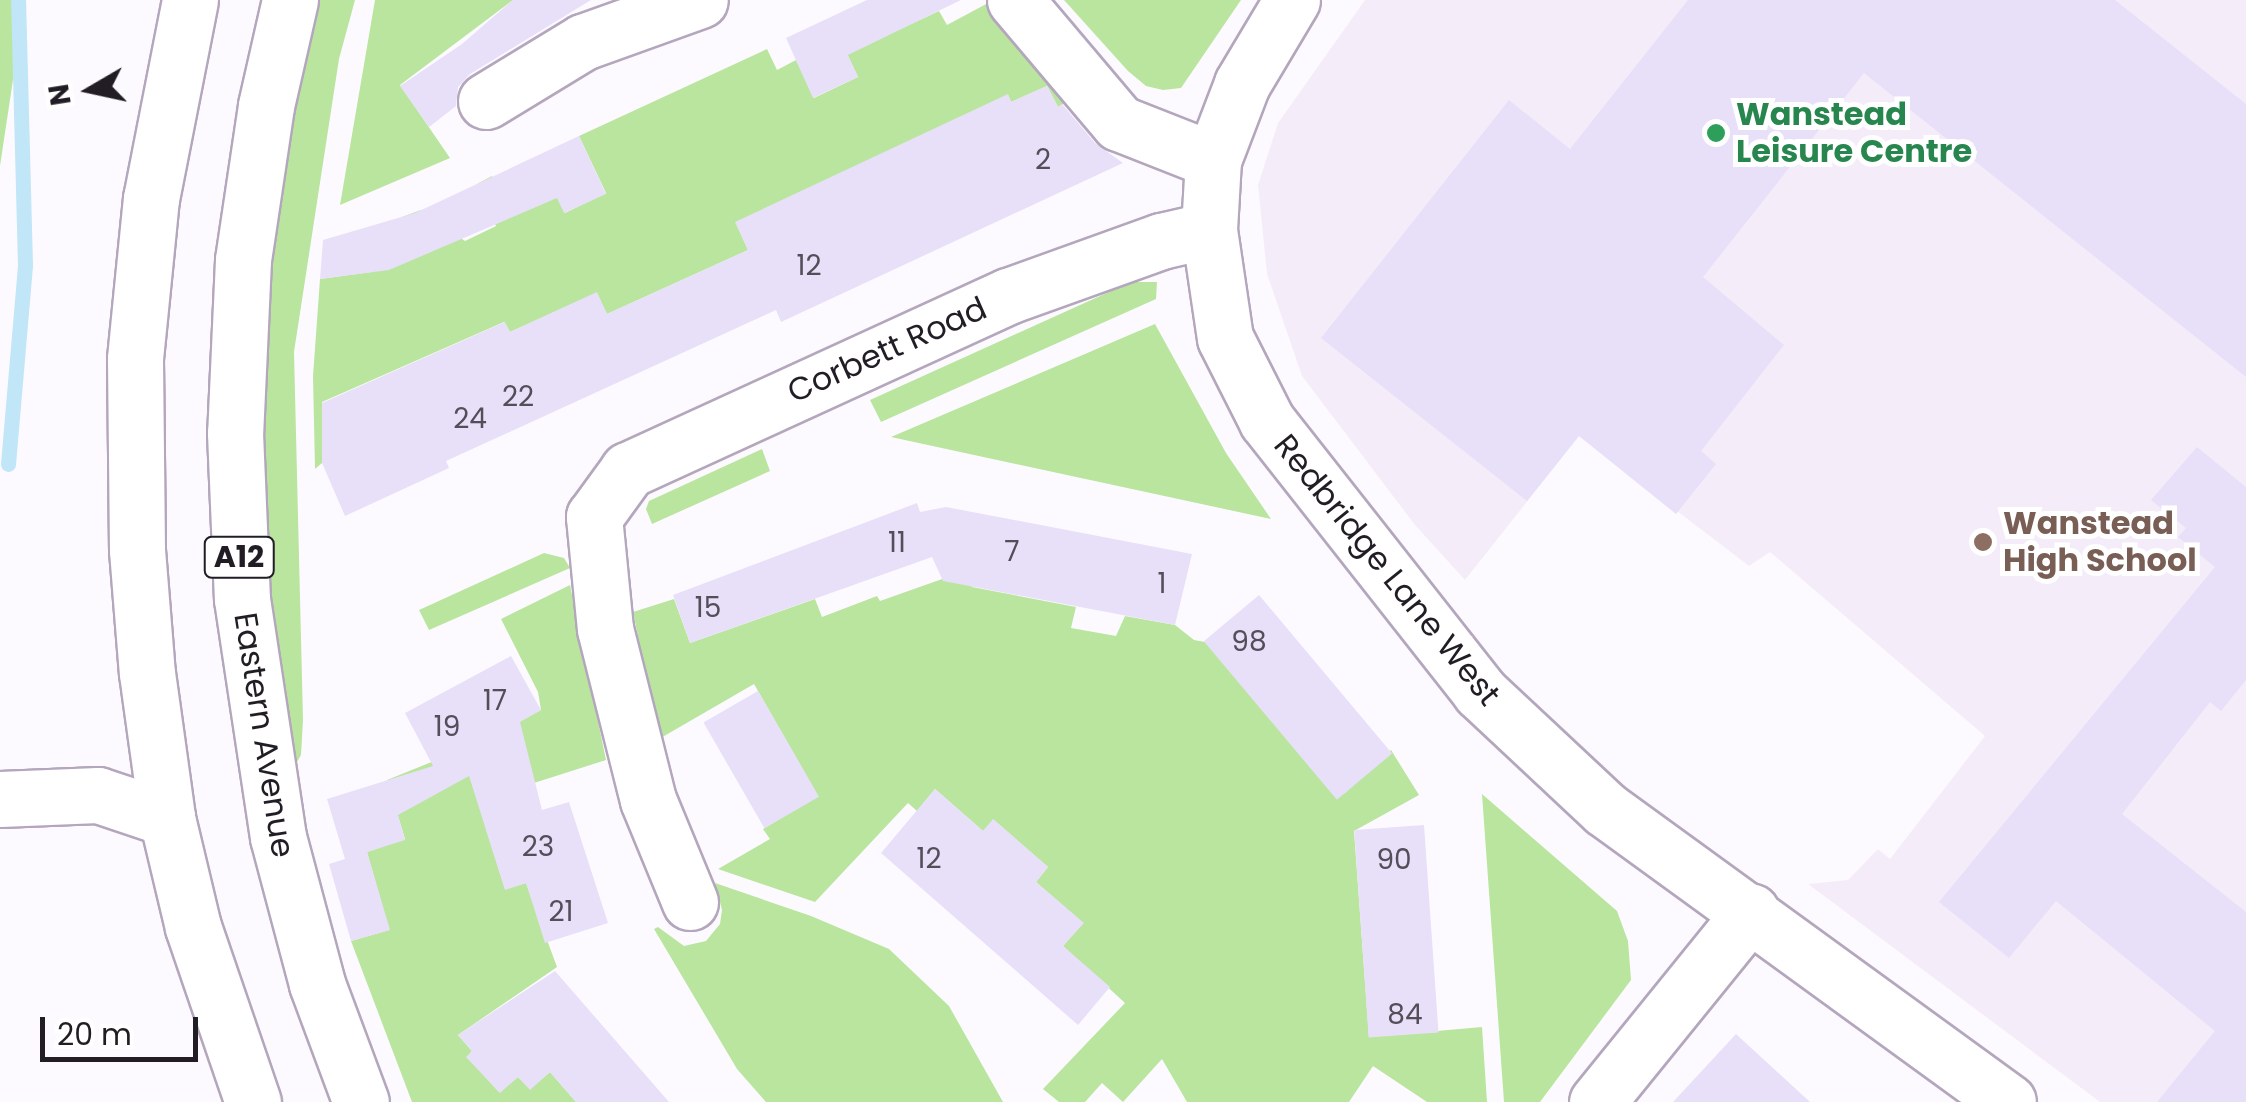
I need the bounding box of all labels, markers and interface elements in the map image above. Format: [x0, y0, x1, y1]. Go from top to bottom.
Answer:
north arrow [40, 40, 140, 140]
text: N [39, 81, 81, 108]
place label: Wanstead Leisure Centre [1736, 96, 1972, 171]
marker: Wanstead Leisure Centre [1705, 122, 1727, 144]
house number: 2 [1035, 143, 1051, 177]
house number: 12 [796, 249, 822, 283]
street label: Corbett Road [782, 289, 992, 411]
house number: 22 [502, 380, 534, 414]
house number: 24 [453, 402, 487, 436]
street label: Redbridge Lane West [1266, 427, 1508, 713]
place label: Wanstead High School [2003, 505, 2197, 580]
house number: 11 [888, 526, 906, 560]
marker: Wanstead High School [1972, 531, 1994, 553]
road number: A12 [202, 532, 276, 582]
house number: 7 [1004, 535, 1020, 569]
house number: 1 [1158, 567, 1166, 601]
house number: 15 [695, 591, 721, 625]
street label: Eastern Avenue [226, 610, 302, 860]
house number: 98 [1231, 625, 1267, 659]
house number: 17 [483, 684, 507, 718]
house number: 19 [434, 710, 460, 744]
house number: 23 [522, 830, 554, 864]
house number: 12 [916, 842, 942, 876]
house number: 90 [1376, 843, 1412, 877]
house number: 21 [548, 895, 574, 929]
scale bar [45, 997, 202, 1059]
house number: 84 [1387, 998, 1423, 1032]
text: 20 m [57, 1013, 132, 1056]

